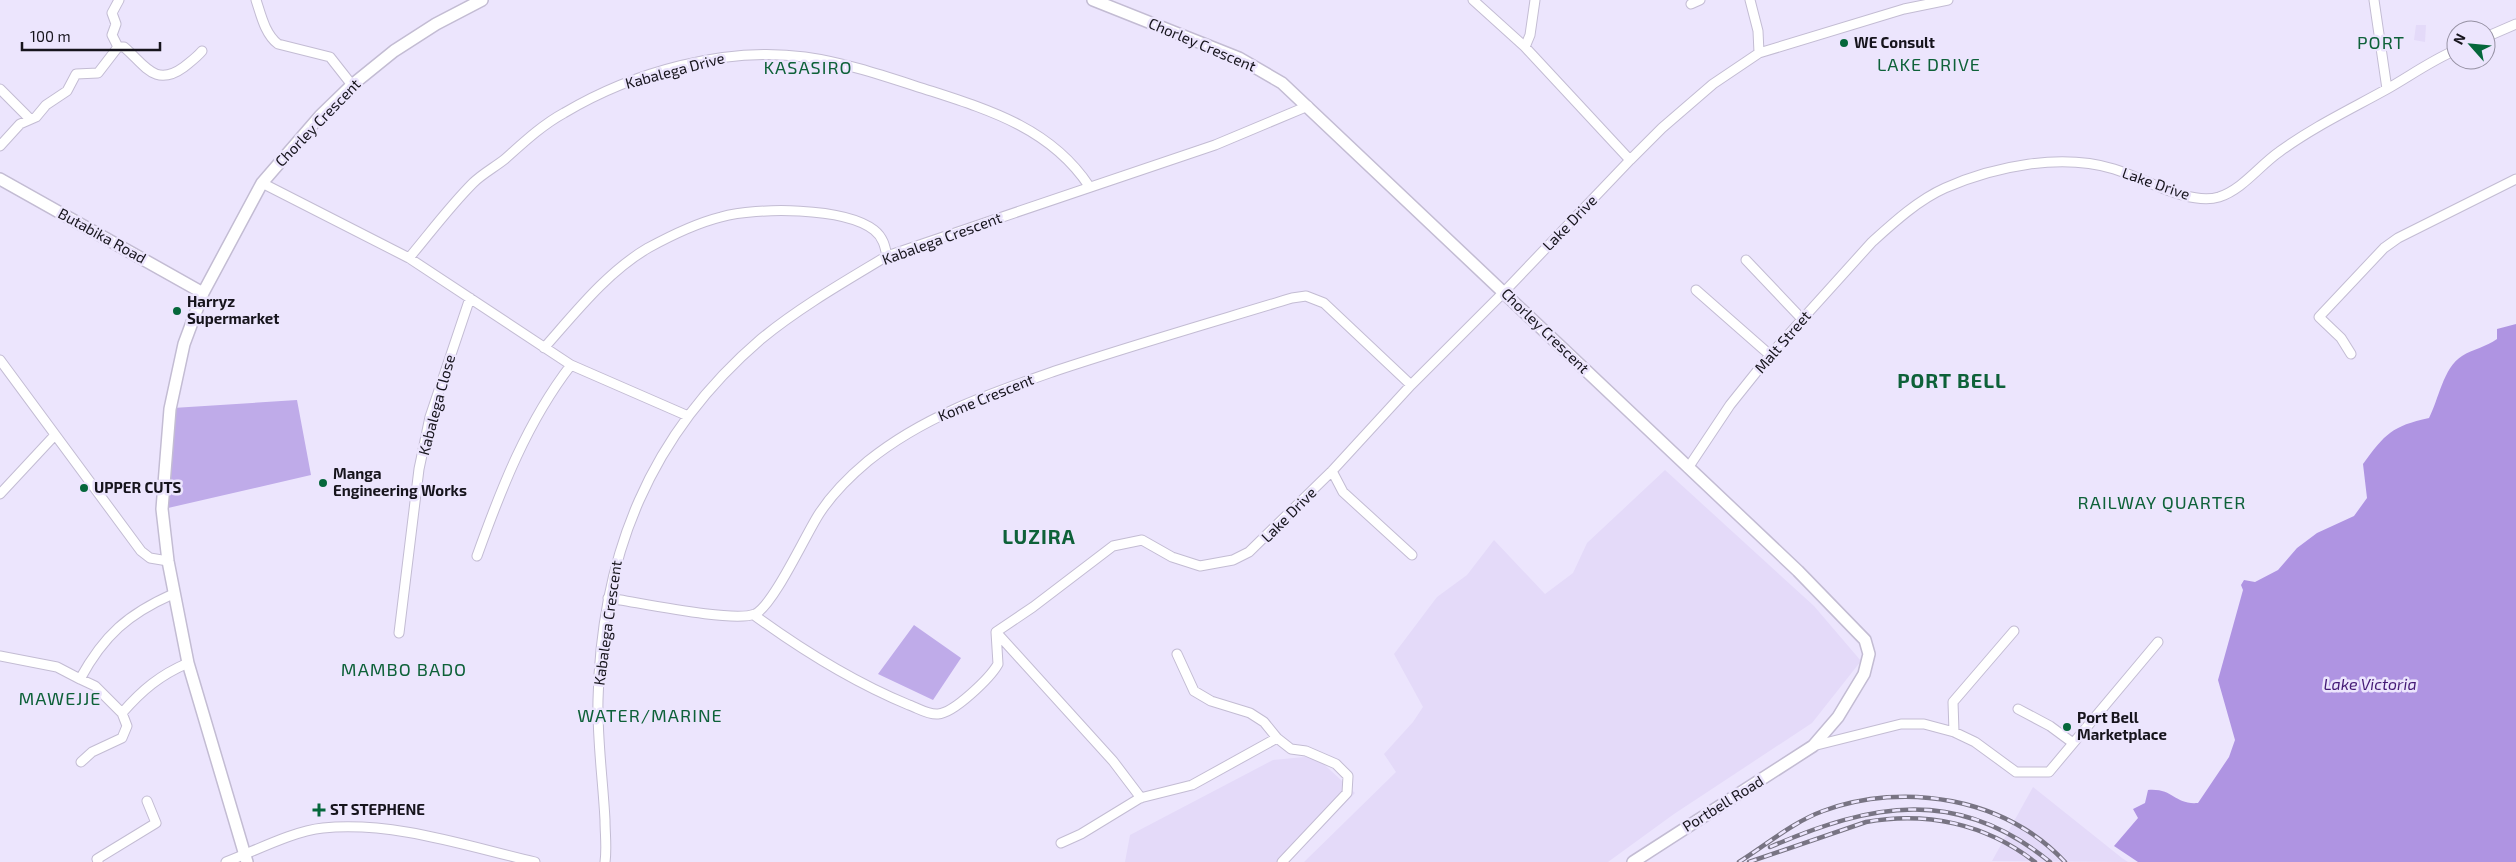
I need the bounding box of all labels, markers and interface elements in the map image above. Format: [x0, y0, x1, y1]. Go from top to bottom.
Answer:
street label: Chorley Crescent [1146, 13, 1259, 75]
scale bar [22, 20, 160, 52]
north arrow [2446, 20, 2496, 70]
text: 100 m [30, 27, 71, 45]
district label: PORT [2357, 31, 2405, 53]
text: N [2449, 31, 2469, 47]
place label: WE Consult [1854, 33, 1935, 51]
marker: WE Consult [1838, 37, 1850, 49]
street label: Kabalega Drive [623, 48, 726, 92]
district label: LAKE DRIVE [1877, 53, 1981, 75]
district label: KASASIRO [763, 56, 853, 78]
street label: Chorley Crescent [271, 75, 364, 170]
street label: Lake Drive [2120, 163, 2193, 203]
street label: Lake Drive [1538, 191, 1600, 254]
street label: Butabika Road [55, 204, 150, 267]
street label: Kabalega Crescent [879, 208, 1004, 268]
street label: Chorley Crescent [1498, 284, 1593, 377]
place label: Harryz Supermarket [187, 292, 279, 327]
marker: Harryz Supermarket [171, 305, 183, 317]
street label: Malt Street [1750, 306, 1814, 376]
street label: Kabalega Close [414, 352, 458, 457]
district label: PORT BELL [1897, 368, 2007, 392]
street label: Kome Crescent [935, 370, 1036, 424]
place label: Manga Engineering Works [333, 464, 467, 499]
marker: Manga Engineering Works [317, 477, 329, 489]
place label: UPPER CUTS [94, 478, 182, 496]
marker: UPPER CUTS [78, 482, 90, 494]
street label: Lake Drive [1257, 483, 1320, 546]
district label: RAILWAY QUARTER [2078, 491, 2246, 513]
district label: LUZIRA [1002, 524, 1076, 548]
street label: Kabalega Crescent [589, 559, 625, 687]
district label: MAMBO BADO [341, 658, 467, 680]
water label: Lake Victoria [2323, 674, 2417, 693]
district label: MAWEJJE [19, 687, 101, 709]
district label: WATER/MARINE [577, 704, 723, 726]
place label: Port Bell Marketplace [2077, 708, 2167, 743]
marker: Port Bell Marketplace [2061, 721, 2073, 733]
street label: Portbell Road [1679, 771, 1766, 835]
place label: ST STEPHENE [330, 800, 425, 818]
marker: ST STEPHENE [312, 803, 326, 817]

